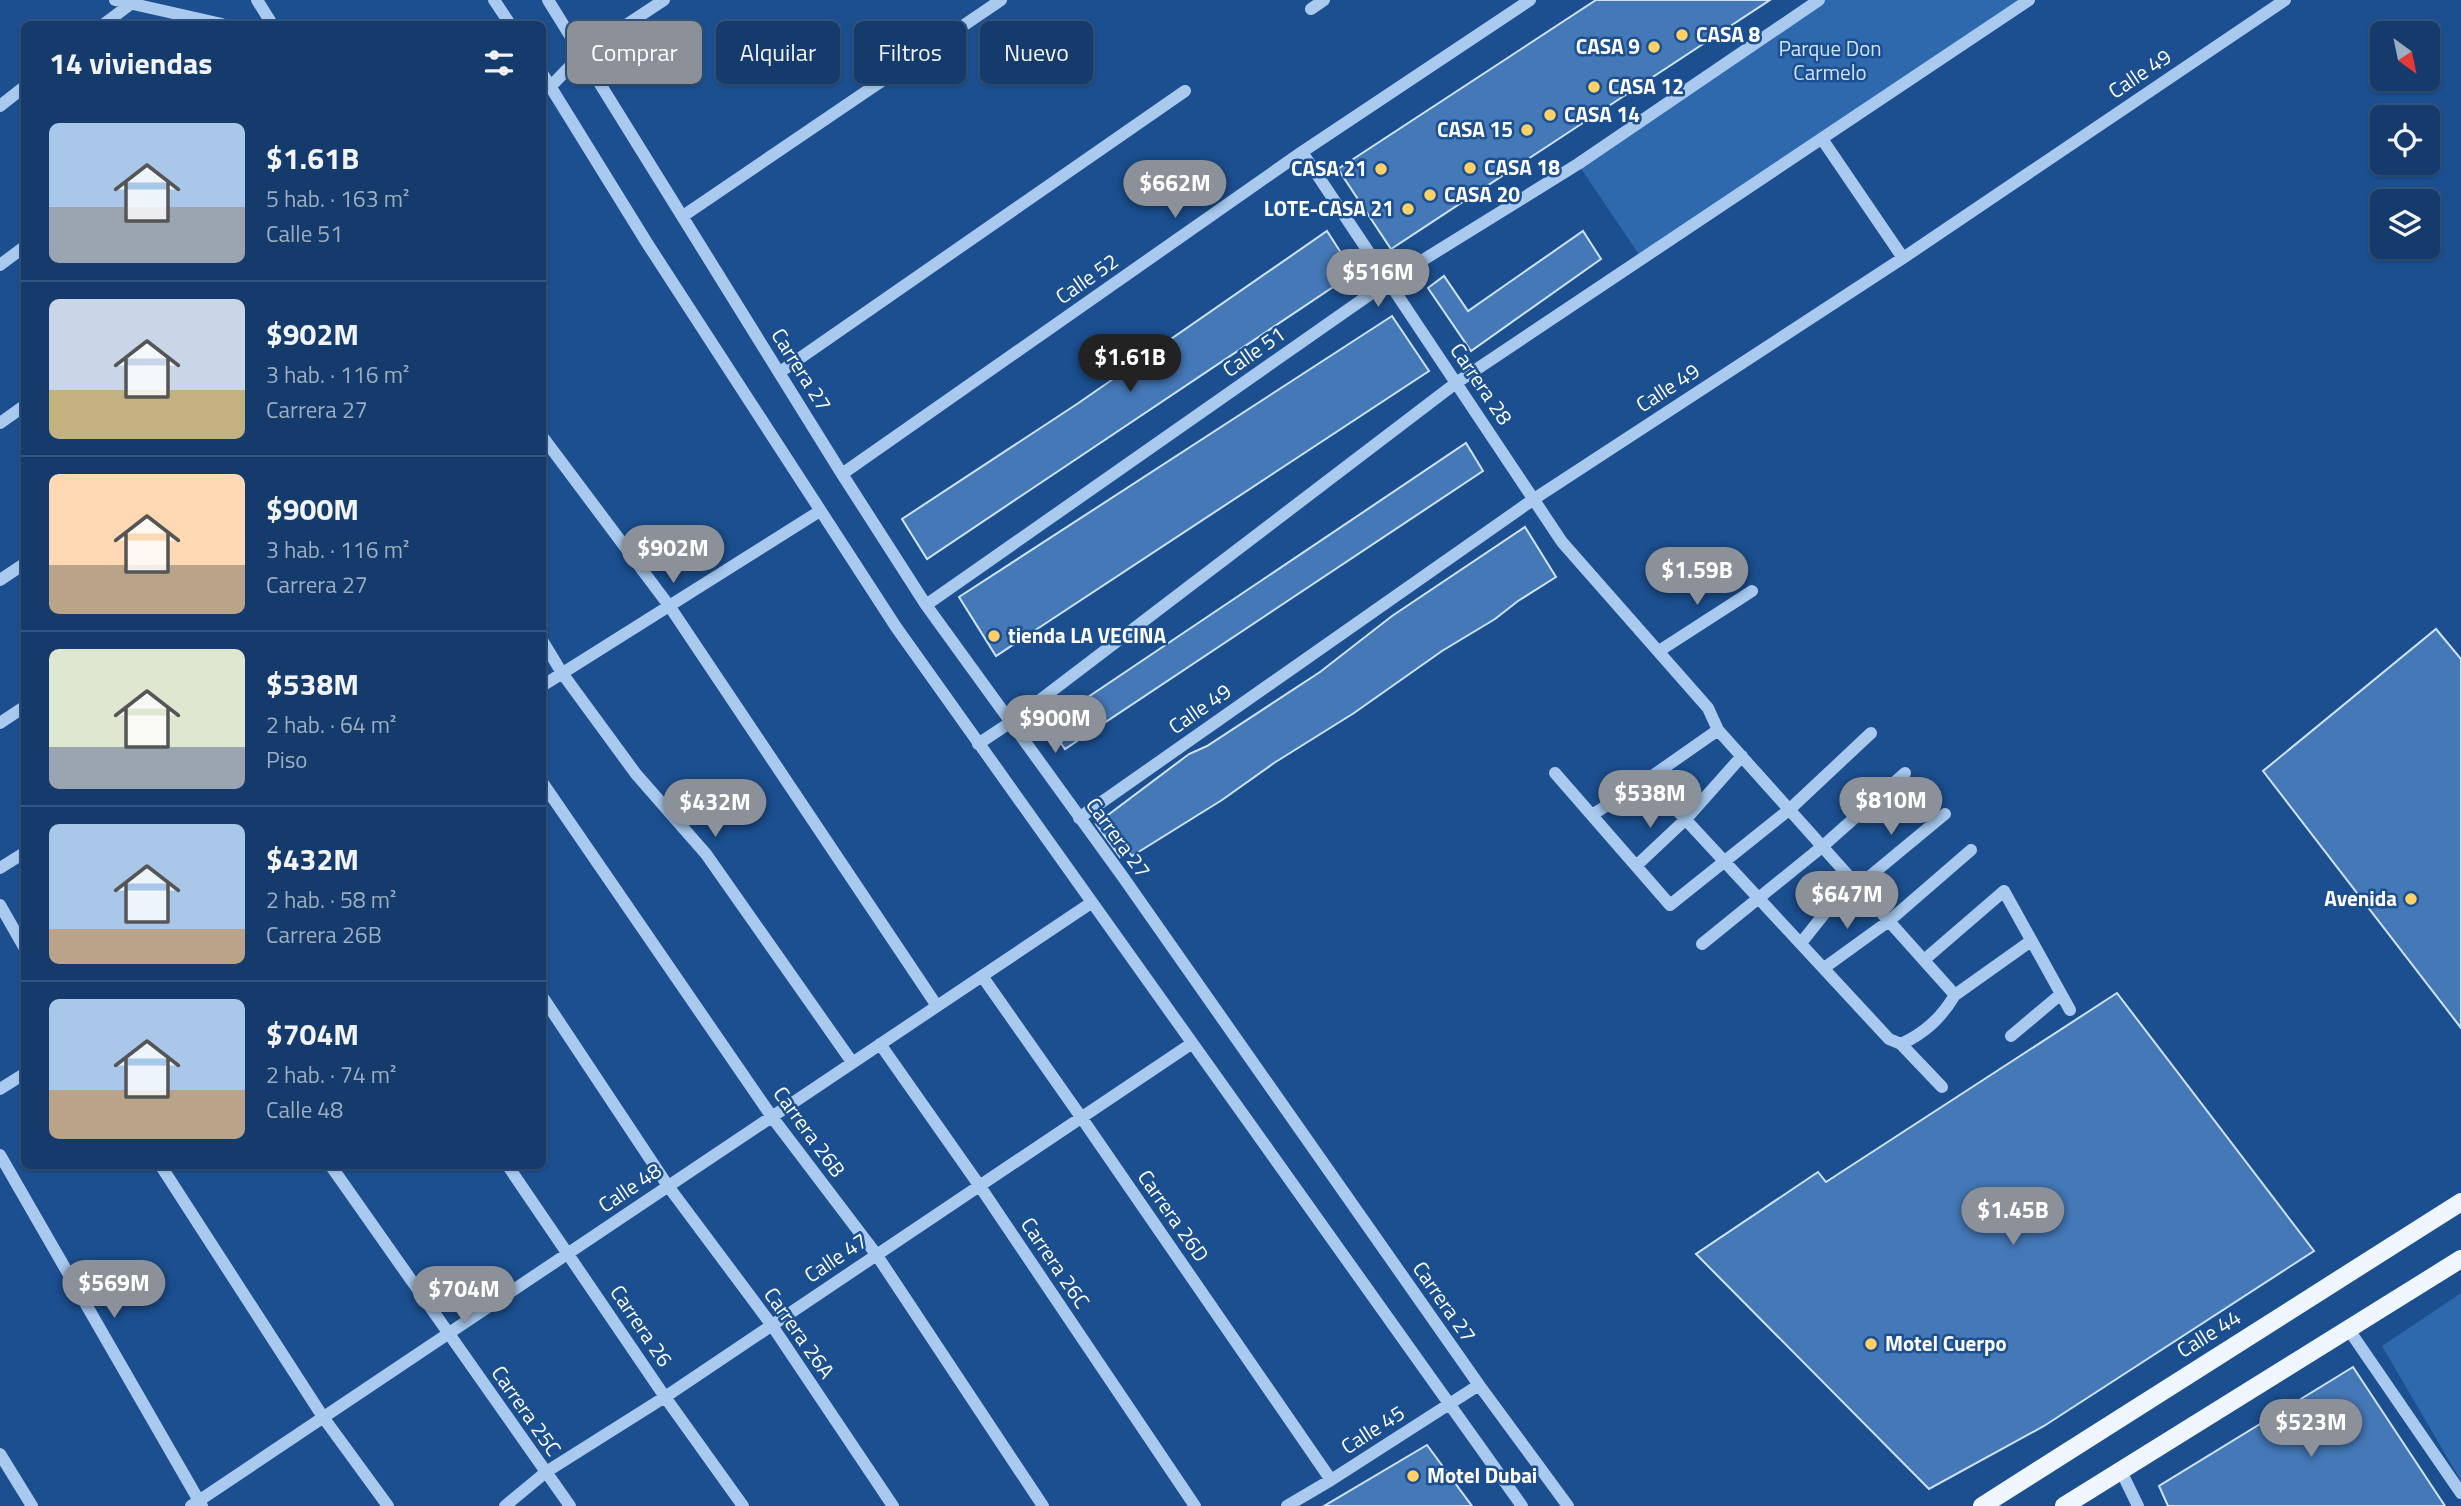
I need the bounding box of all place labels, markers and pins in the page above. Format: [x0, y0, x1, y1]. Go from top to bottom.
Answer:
place label: CASA 8 [1696, 18, 1760, 50]
marker: CASA 8 [1674, 27, 1690, 43]
place label: CASA 9 [1576, 30, 1640, 62]
marker: CASA 9 [1646, 39, 1662, 55]
place label: CASA 12 [1608, 70, 1684, 102]
marker: CASA 12 [1586, 79, 1602, 95]
place label: CASA 14 [1564, 98, 1640, 130]
marker: CASA 14 [1542, 107, 1558, 123]
place label: CASA 15 [1437, 113, 1513, 145]
marker: CASA 15 [1519, 122, 1535, 138]
place label: CASA 18 [1484, 151, 1560, 183]
place label: CASA 21 [1291, 152, 1367, 184]
pin: $662M [1126, 160, 1224, 220]
marker: CASA 18 [1462, 160, 1478, 176]
marker: CASA 21 [1373, 161, 1389, 177]
place label: CASA 20 [1444, 178, 1520, 210]
marker: CASA 20 [1422, 187, 1438, 203]
place label: LOTE-CASA 21 [1264, 192, 1394, 224]
marker: LOTE-CASA 21 [1400, 201, 1416, 217]
pin: $516M [1329, 250, 1427, 309]
pin: $1.61B [1073, 334, 1187, 394]
pin: $902M [624, 526, 722, 585]
pin: $1.59B [1640, 548, 1754, 607]
place label: tienda LA VECINA [1008, 619, 1167, 651]
marker: tienda LA VECINA [986, 628, 1002, 644]
pin: $900M [1006, 696, 1104, 755]
pin: $538M [1601, 770, 1699, 830]
pin: $810M [1842, 778, 1940, 837]
pin: $432M [666, 780, 764, 839]
pin: $647M [1798, 872, 1896, 931]
place label: Avenida [2324, 882, 2397, 914]
marker: Avenida [2403, 891, 2419, 907]
pin: $1.45B [1956, 1188, 2070, 1247]
pin: $569M [65, 1260, 163, 1320]
pin: $704M [415, 1266, 513, 1326]
place label: Motel Cuerpo [1885, 1327, 2007, 1359]
marker: Motel Cuerpo [1863, 1336, 1879, 1352]
pin: $523M [2262, 1400, 2360, 1459]
place label: Motel Dubai [1427, 1459, 1537, 1491]
marker: Motel Dubai [1405, 1468, 1421, 1484]

